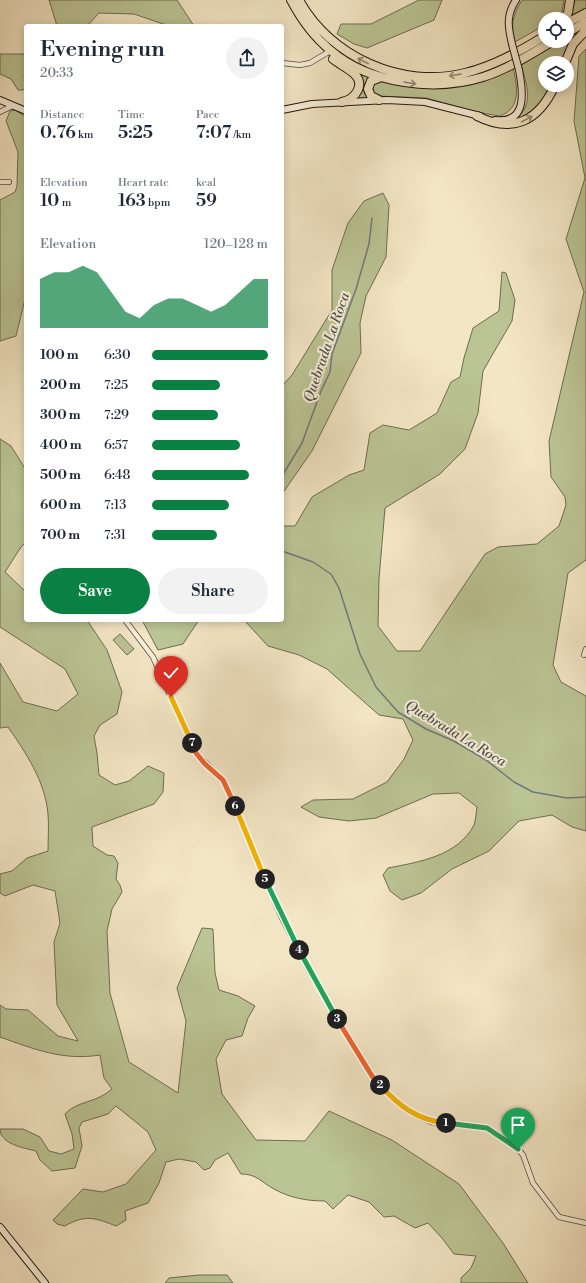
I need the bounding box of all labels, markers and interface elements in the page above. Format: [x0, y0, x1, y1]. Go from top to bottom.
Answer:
map controls [538, 12, 574, 92]
button: locate [538, 12, 574, 48]
text: Evening run [40, 36, 165, 63]
button: share [226, 37, 268, 79]
one-way arrow [357, 56, 369, 64]
button: layers [538, 56, 574, 92]
text: 20:33 [40, 65, 73, 81]
one-way arrow [449, 71, 462, 79]
one-way arrow [403, 79, 416, 87]
text: Distance [40, 108, 84, 122]
text: Time [118, 108, 145, 122]
text: Pace [196, 108, 220, 122]
one-way arrow [521, 114, 533, 122]
text: 0.76 [40, 122, 76, 144]
text: 5:25 [118, 122, 153, 144]
text: 7:07 [196, 122, 231, 144]
text: km [76, 128, 93, 142]
text: /km [231, 128, 251, 142]
text: Elevation [40, 176, 88, 190]
text: Heart rate [118, 176, 169, 190]
text: kcal [196, 176, 216, 190]
text: 10 [40, 190, 59, 212]
text: 163 [118, 190, 146, 212]
text: 59 [196, 190, 217, 212]
text: m [59, 196, 71, 210]
text: bpm [146, 196, 170, 210]
text: Elevation [40, 236, 96, 252]
text: 120–128 m [204, 236, 268, 252]
water label: Quebrada La Roca [300, 290, 354, 405]
text: 100 m [40, 347, 79, 363]
text: 6:30 [104, 347, 131, 363]
text: 200 m [40, 377, 81, 393]
text: 7:25 [104, 377, 128, 393]
text: 300 m [40, 407, 81, 423]
text: 7:29 [104, 407, 129, 423]
text: 400 m [40, 437, 82, 453]
text: 6:57 [104, 437, 128, 453]
text: 500 m [40, 467, 81, 483]
text: 6:48 [104, 467, 131, 483]
text: 600 m [40, 497, 81, 513]
text: 7:13 [104, 497, 126, 513]
text: 700 m [40, 527, 80, 543]
text: 7:31 [104, 527, 126, 543]
button: Save [40, 568, 150, 614]
button: Share [158, 568, 268, 614]
pin [154, 656, 188, 697]
icon: check [160, 662, 182, 684]
water label: Quebrada La Roca [402, 697, 510, 771]
pin: 7 [182, 733, 202, 753]
text: 7 [189, 736, 195, 750]
pin: 6 [225, 796, 245, 816]
text: 6 [232, 799, 238, 813]
pin: 5 [255, 869, 275, 889]
text: 5 [262, 872, 268, 886]
pin: 4 [289, 940, 309, 960]
text: 4 [295, 943, 303, 957]
pin: 3 [327, 1009, 347, 1029]
text: 3 [334, 1012, 340, 1026]
pin: 2 [370, 1075, 390, 1095]
text: 2 [377, 1078, 383, 1092]
pin [501, 1108, 535, 1149]
pin: 1 [436, 1113, 456, 1133]
icon: arrive [507, 1114, 529, 1136]
text: 1 [443, 1116, 449, 1130]

